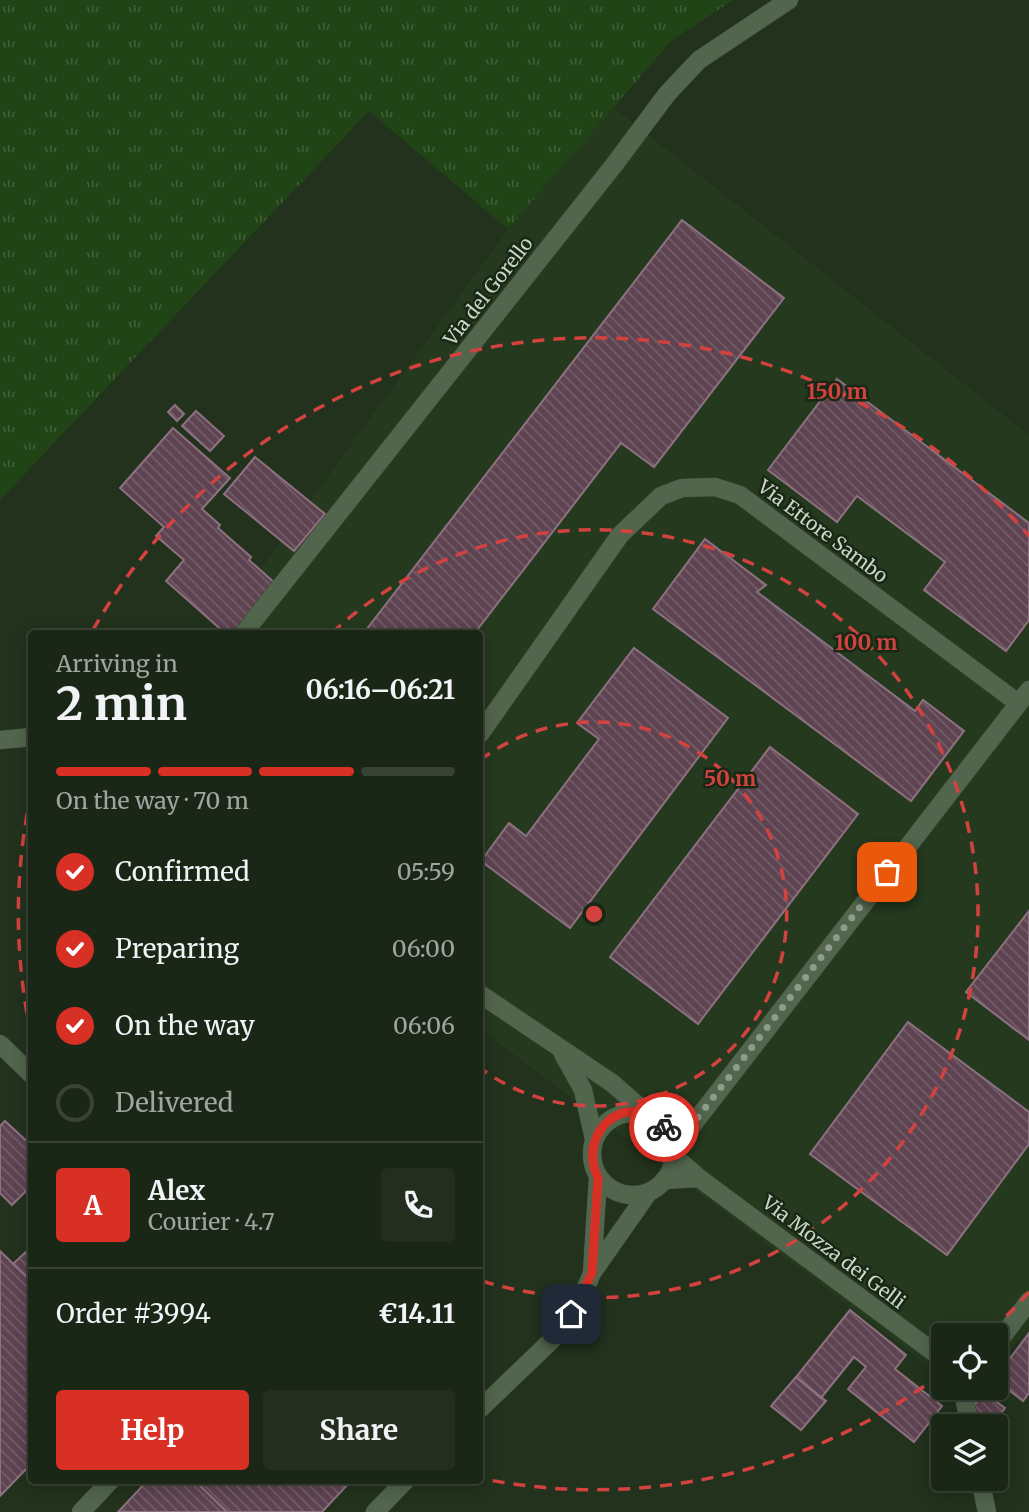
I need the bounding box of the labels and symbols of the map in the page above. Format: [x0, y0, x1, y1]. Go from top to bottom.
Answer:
street label: Via del Gorello [438, 232, 538, 351]
text: 150 m [806, 378, 868, 405]
street label: Via Ettore Sambo [752, 474, 893, 588]
text: 100 m [835, 629, 897, 656]
text: 50 m [704, 765, 756, 792]
pin [857, 842, 917, 902]
centre of rings [582, 902, 606, 926]
courier [629, 1092, 699, 1162]
street label: Via Mozza dei Gelli [757, 1190, 910, 1314]
pin [541, 1284, 601, 1344]

